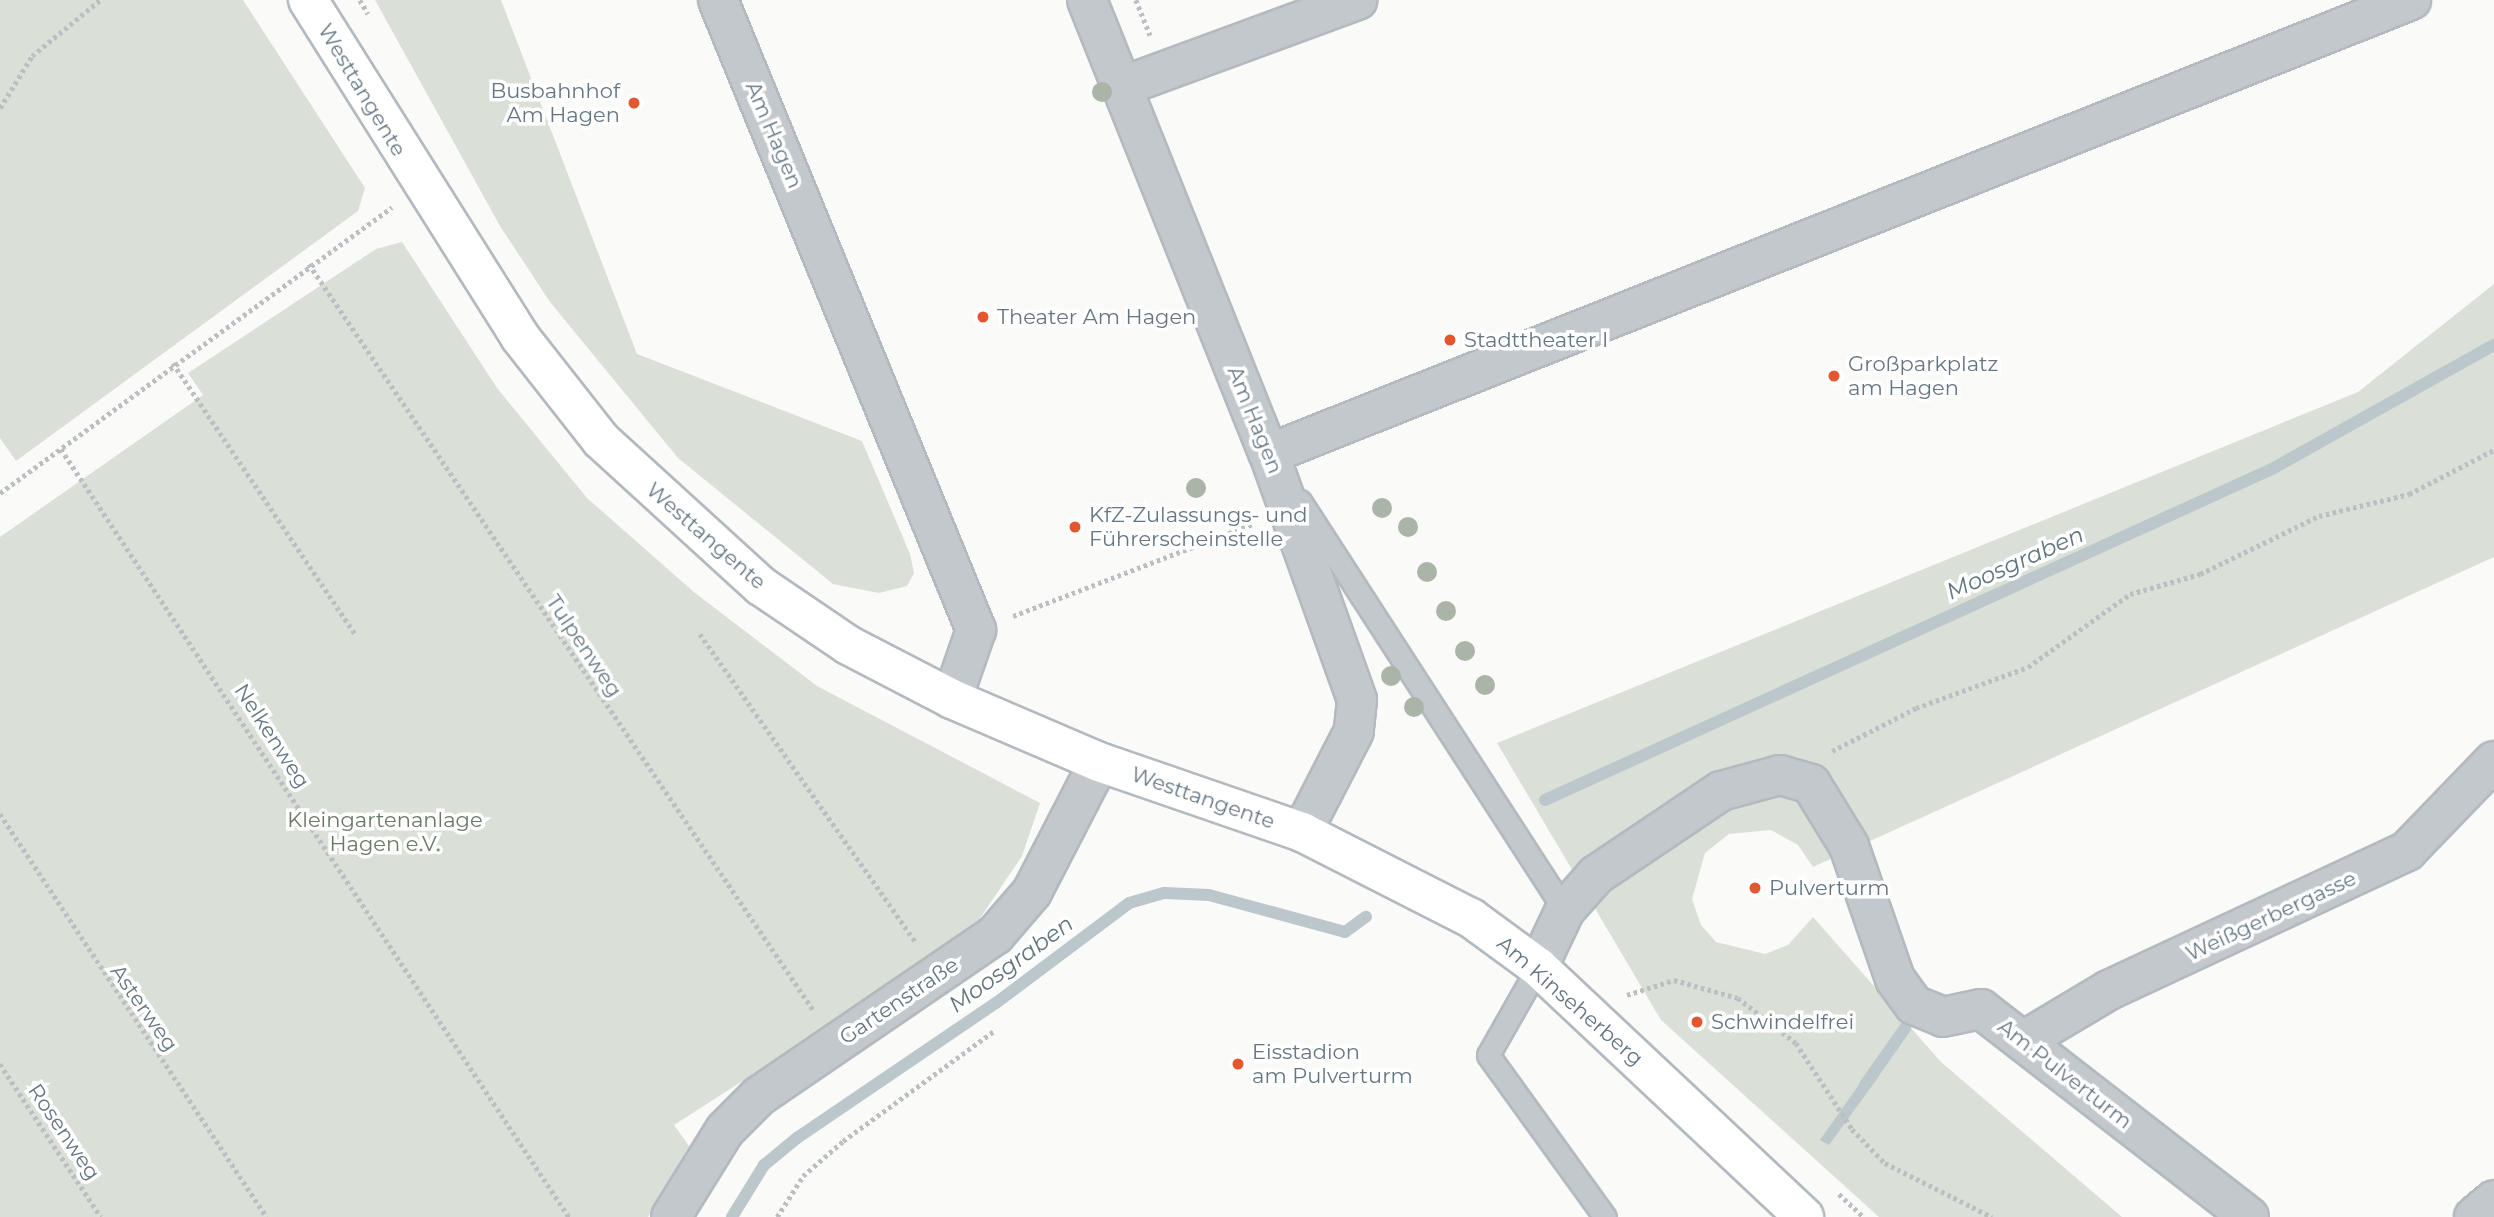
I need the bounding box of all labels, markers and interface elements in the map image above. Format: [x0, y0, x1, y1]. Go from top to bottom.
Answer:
street label: Westtangente [313, 19, 411, 161]
place label: Busbahnhof Am Hagen [490, 78, 620, 128]
street label: Am Hagen [740, 78, 808, 192]
marker: Busbahnhof Am Hagen [626, 95, 642, 111]
place label: Theater Am Hagen [997, 304, 1196, 330]
marker: Theater Am Hagen [975, 309, 991, 325]
place label: Stadttheater I [1464, 327, 1608, 353]
marker: Stadttheater I [1442, 332, 1458, 348]
place label: Großparkplatz am Hagen [1848, 351, 1998, 401]
street label: Am Hagen [1222, 363, 1288, 477]
marker: Großparkplatz am Hagen [1826, 368, 1842, 384]
street label: Westtangente [641, 477, 771, 595]
place label: KfZ-Zulassungs- und Führerscheinstelle [1089, 502, 1308, 552]
marker: KfZ-Zulassungs- und Führerscheinstelle [1067, 519, 1083, 535]
water label: Moosgraben [1942, 520, 2088, 606]
street label: Tulpenweg [541, 590, 627, 702]
street label: Nelkenweg [229, 679, 315, 793]
street label: Westtangente [1128, 762, 1278, 834]
park label: Kleingartenanlage Hagen e.V. [287, 807, 483, 857]
street label: Weißgerbergasse [2182, 866, 2360, 966]
place label: Pulverturm [1769, 875, 1890, 901]
marker: Pulverturm [1747, 880, 1763, 896]
water label: Moosgraben [943, 910, 1079, 1018]
street label: Am Kinseherberg [1492, 931, 1648, 1071]
street label: Gartenstraße [835, 952, 963, 1050]
street label: Asterweg [105, 960, 183, 1056]
place label: Schwindelfrei [1711, 1009, 1854, 1035]
marker: Schwindelfrei [1689, 1014, 1705, 1030]
street label: Am Pulverturm [1993, 1014, 2137, 1134]
place label: Eisstadion am Pulverturm [1252, 1039, 1413, 1089]
marker: Eisstadion am Pulverturm [1230, 1056, 1246, 1072]
street label: Rosenweg [23, 1079, 105, 1185]

